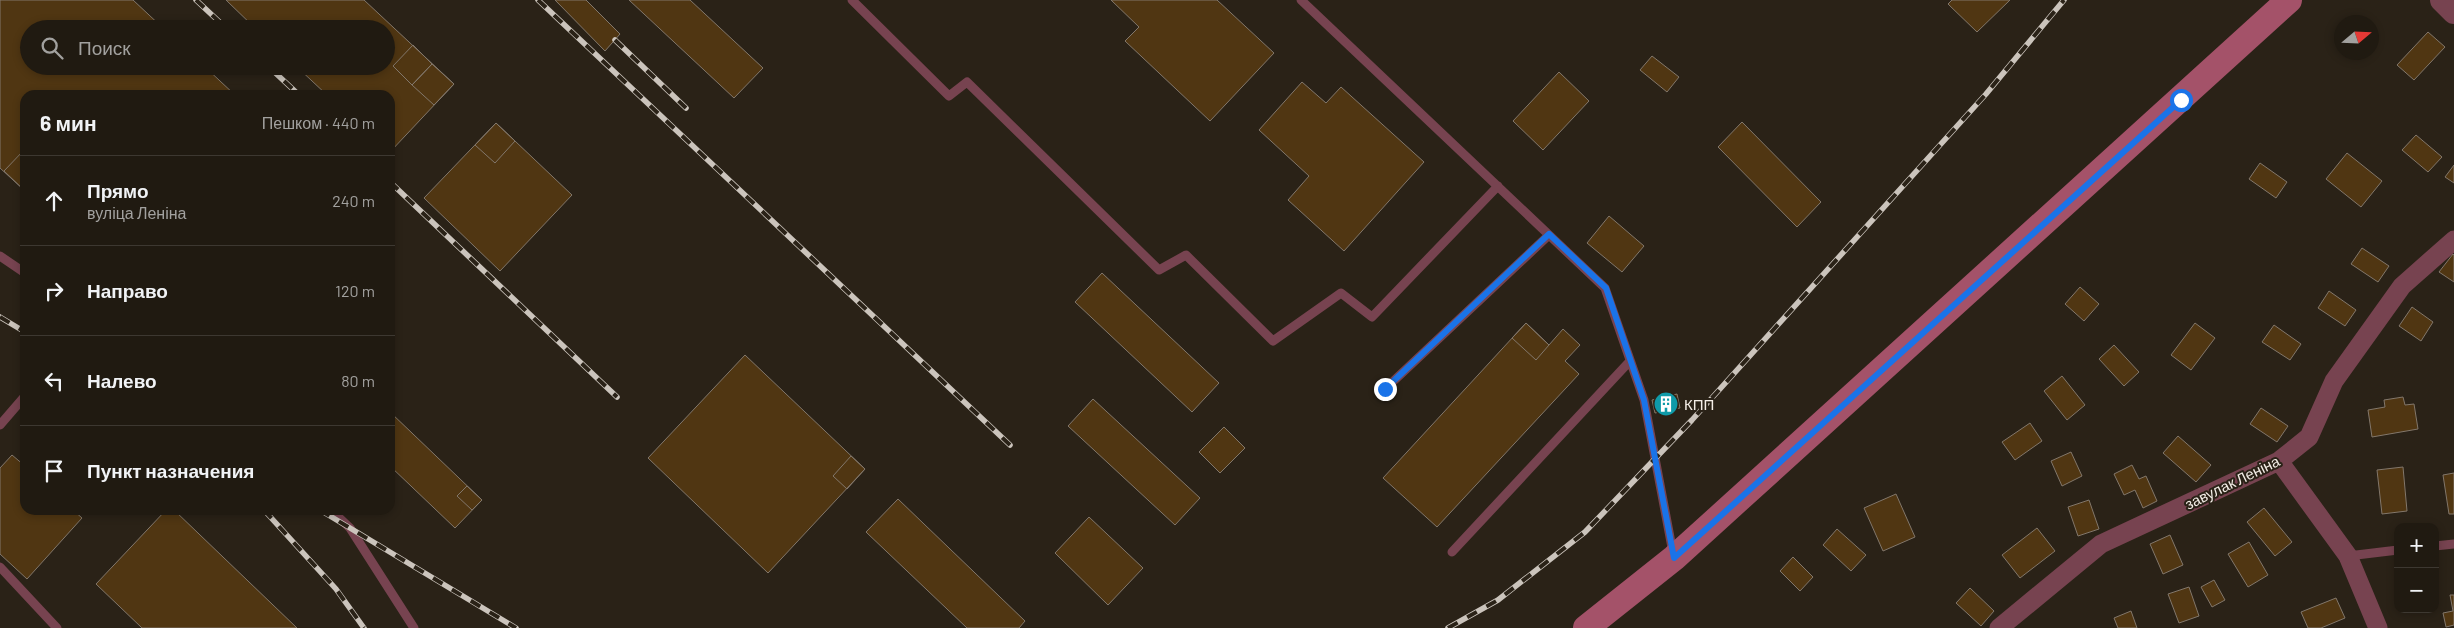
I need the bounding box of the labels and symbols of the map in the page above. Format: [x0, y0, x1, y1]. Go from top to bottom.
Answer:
north arrow [2334, 15, 2379, 60]
route start [2170, 89, 2193, 112]
route end [1374, 378, 1397, 401]
building icon: КПП [1653, 391, 1679, 417]
place label: КПП [1684, 395, 1714, 413]
street label: завулак Леніна [2182, 451, 2283, 513]

